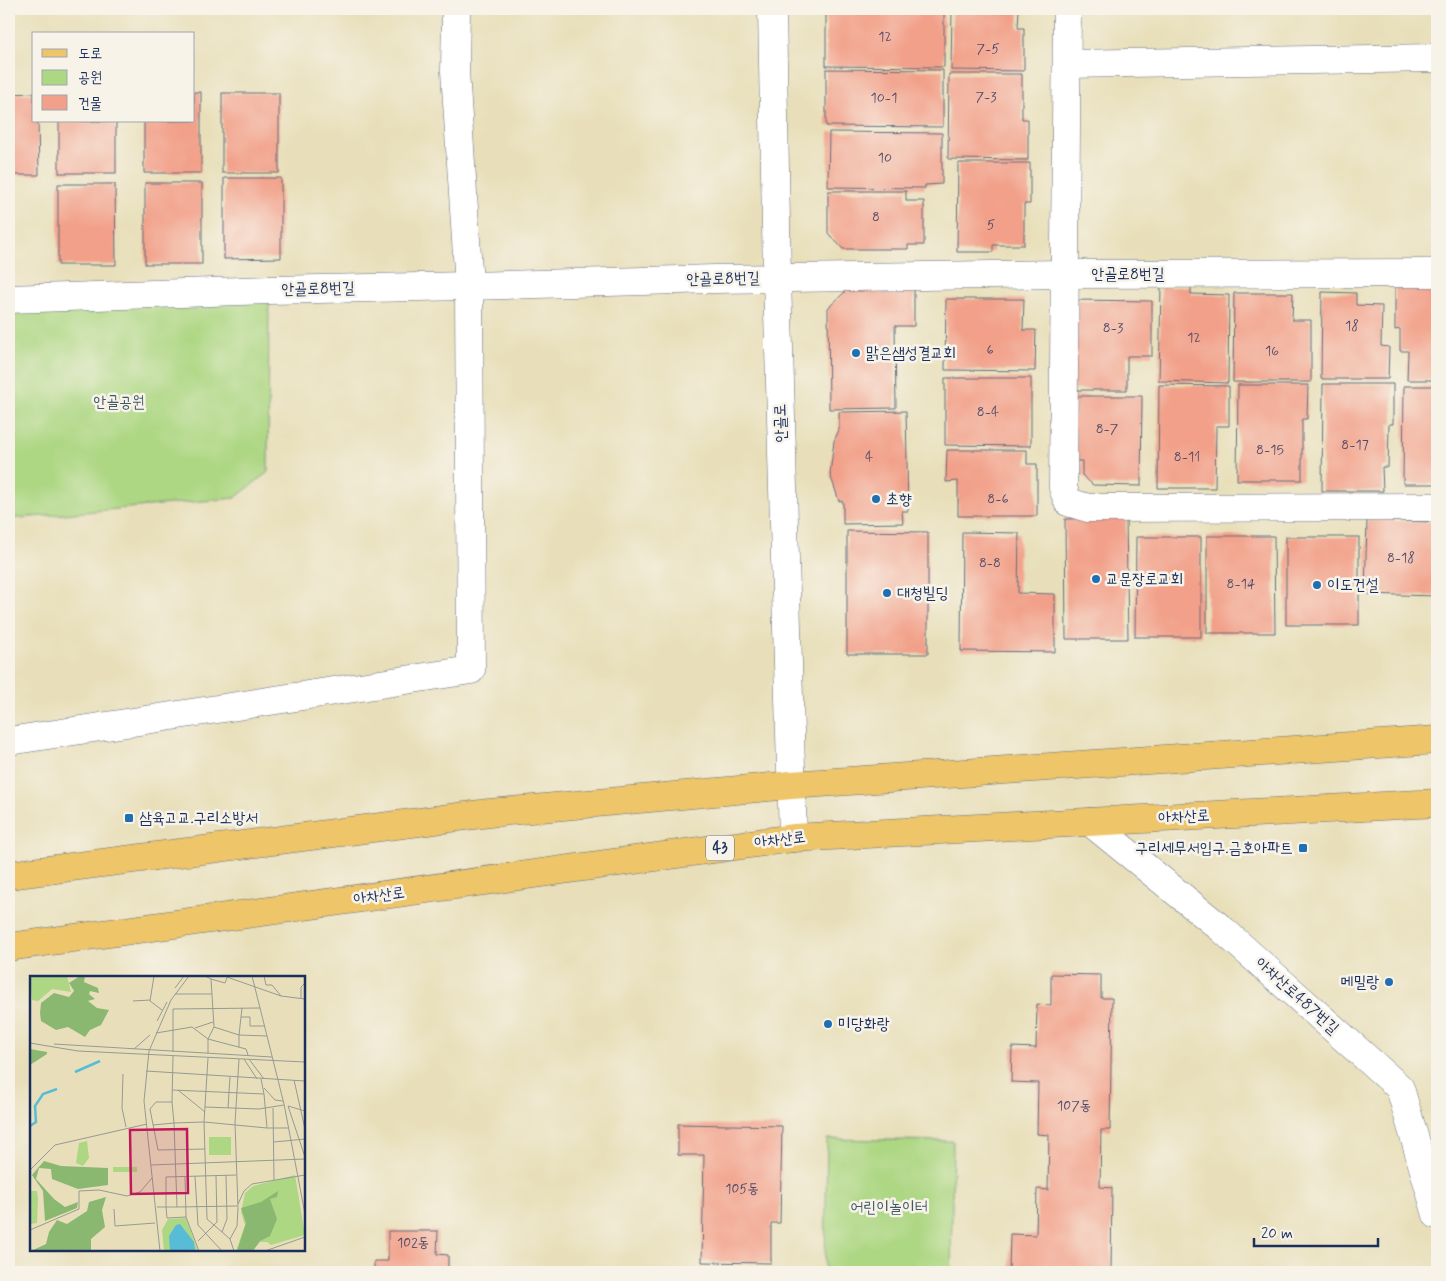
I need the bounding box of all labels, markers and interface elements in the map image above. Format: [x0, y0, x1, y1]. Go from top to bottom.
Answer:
house number: 12 [878, 28, 892, 46]
legend [32, 32, 195, 122]
house number: 7-5 [976, 40, 1000, 58]
text: 도로 [78, 44, 102, 64]
text: 공원 [78, 68, 102, 88]
house number: 7-3 [975, 88, 997, 106]
house number: 10-1 [871, 89, 897, 107]
text: 건물 [78, 94, 102, 114]
house number: 10 [878, 149, 892, 167]
house number: 8 [872, 208, 880, 226]
house number: 5 [987, 216, 995, 234]
street label: 안골로8번길 [1091, 264, 1165, 285]
street label: 안골로8번길 [686, 268, 760, 290]
street label: 안골로8번길 [281, 278, 355, 300]
house number: 18 [1345, 317, 1359, 335]
house number: 8-3 [1103, 319, 1123, 337]
house number: 12 [1187, 329, 1201, 347]
house number: 6 [986, 341, 994, 359]
house number: 16 [1265, 342, 1279, 360]
place label: 맑은샘성결교회 [866, 343, 956, 364]
marker: 맑은샘성결교회 [850, 347, 862, 359]
park label: 안골공원 [93, 392, 145, 413]
street label: 안골로 [770, 403, 792, 443]
house number: 8-4 [977, 403, 999, 421]
house number: 8-7 [1096, 420, 1119, 438]
house number: 8-17 [1341, 436, 1369, 454]
house number: 8-15 [1256, 441, 1284, 459]
house number: 4 [865, 448, 873, 466]
house number: 8-11 [1174, 448, 1200, 466]
place label: 초향 [886, 489, 912, 510]
house number: 8-6 [987, 490, 1009, 508]
marker: 초향 [870, 493, 882, 505]
house number: 8-18 [1387, 549, 1415, 567]
house number: 8-8 [979, 554, 1001, 572]
place label: 교문장로교회 [1106, 569, 1183, 590]
marker: 교문장로교회 [1090, 573, 1102, 585]
house number: 8-14 [1227, 575, 1256, 593]
place label: 이도건설 [1327, 575, 1379, 596]
marker: 이도건설 [1311, 579, 1323, 591]
place label: 대청빌딩 [897, 583, 949, 604]
marker: 대청빌딩 [881, 587, 893, 599]
street label: 아차산로 [1158, 805, 1210, 829]
place label: 삼육고교.구리소방서 [139, 808, 258, 829]
marker: 삼육고교.구리소방서 [123, 812, 135, 824]
street label: 아차산로 [753, 826, 807, 854]
road number: 43 [706, 836, 734, 860]
place label: 구리세무서입구.금호아파트 [1135, 838, 1293, 859]
marker: 구리세무서입구.금호아파트 [1297, 842, 1309, 854]
street label: 아차산로 [352, 882, 406, 910]
street label: 아차산로487번길 [1251, 953, 1343, 1039]
place label: 메밀랑 [1340, 972, 1379, 993]
inset map [30, 976, 305, 1251]
marker: 메밀랑 [1383, 976, 1395, 988]
place label: 미당화랑 [838, 1014, 890, 1035]
marker: 미당화랑 [822, 1018, 834, 1030]
house number: 107동 [1057, 1097, 1091, 1115]
house number: 105동 [725, 1180, 759, 1198]
park label: 어린이놀이터 [850, 1197, 928, 1218]
scale bar [1254, 1216, 1377, 1248]
text: 20 m [1261, 1224, 1293, 1244]
house number: 102동 [397, 1234, 429, 1252]

